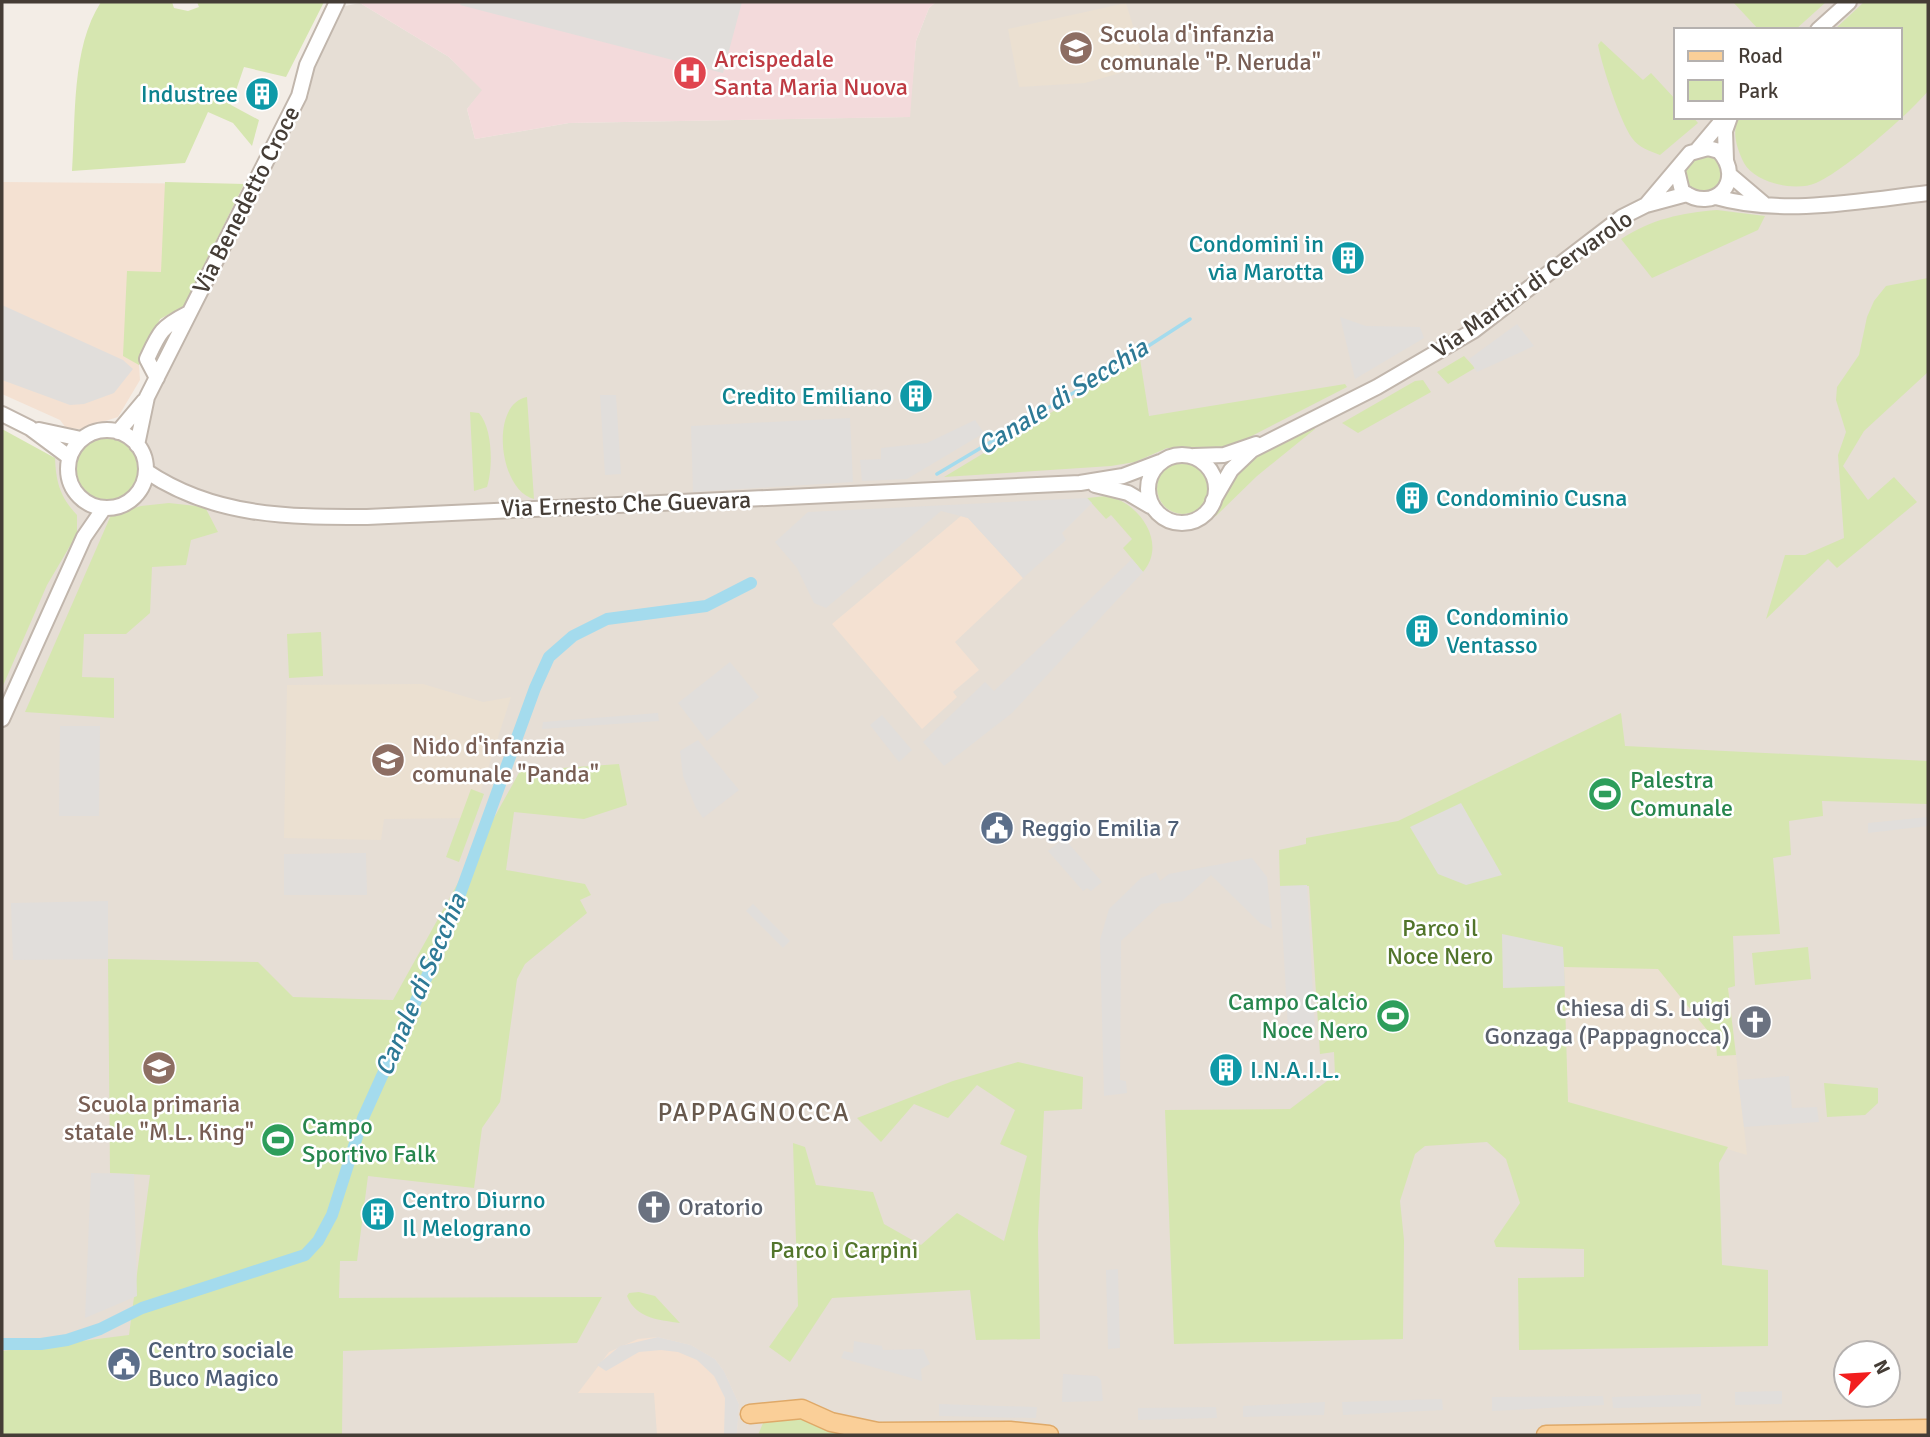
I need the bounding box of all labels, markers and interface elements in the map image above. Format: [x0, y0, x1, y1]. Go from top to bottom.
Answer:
place label: Scuola d'infanzia comunale "P. Neruda" [1100, 19, 1321, 77]
legend [1674, 28, 1902, 119]
school or university icon: Scuola d'infanzia comunale "P. Neruda" [1057, 29, 1095, 67]
text: Road [1738, 43, 1783, 69]
place label: Arcispedale Santa Maria Nuova [714, 44, 908, 102]
hospital icon: Arcispedale Santa Maria Nuova [671, 54, 709, 92]
building icon: Industree [243, 75, 281, 113]
text: Park [1738, 78, 1779, 104]
place label: Industree [141, 79, 238, 109]
street label: Via Benedetto Croce [186, 101, 306, 299]
street label: Via Martiri di Cervarolo [1426, 203, 1638, 365]
place label: Condomini in via Marotta [1189, 229, 1324, 287]
building icon: Condomini in via Marotta [1329, 239, 1367, 277]
water label: Canale di Secchia [972, 331, 1155, 462]
building icon: Credito Emiliano [897, 377, 935, 415]
place label: Credito Emiliano [722, 381, 892, 411]
building icon: Condominio Cusna [1393, 479, 1431, 517]
place label: Condominio Cusna [1436, 483, 1627, 513]
street label: Via Ernesto Che Guevara [500, 485, 752, 523]
place label: Condominio Ventasso [1446, 602, 1569, 660]
building icon: Condominio Ventasso [1403, 612, 1441, 650]
place label: Nido d'infanzia comunale "Panda" [412, 731, 599, 789]
school or university icon: Nido d'infanzia comunale "Panda" [369, 741, 407, 779]
place label: Palestra Comunale [1630, 765, 1733, 823]
sports icon: Palestra Comunale [1586, 775, 1624, 813]
public building icon: Reggio Emilia 7 [978, 809, 1016, 847]
place label: Reggio Emilia 7 [1021, 813, 1180, 843]
water label: Canale di Secchia [368, 888, 474, 1081]
park label: Parco il Noce Nero [1387, 913, 1493, 971]
place label: Campo Calcio Noce Nero [1228, 987, 1368, 1045]
place label: Chiesa di S. Luigi Gonzaga (Pappagnocca) [1485, 993, 1730, 1051]
sports icon: Campo Calcio Noce Nero [1374, 997, 1412, 1035]
church icon: Chiesa di S. Luigi Gonzaga (Pappagnocca) [1736, 1003, 1774, 1041]
school or university icon: Scuola primaria statale "M.L. King" [140, 1049, 178, 1087]
building icon: I.N.A.I.L. [1207, 1051, 1245, 1089]
place label: I.N.A.I.L. [1250, 1055, 1340, 1085]
place label: Scuola primaria statale "M.L. King" [64, 1089, 254, 1147]
district label: PAPPAGNOCCA [657, 1097, 851, 1129]
place label: Campo Sportivo Falk [302, 1111, 436, 1169]
sports icon: Campo Sportivo Falk [259, 1121, 297, 1159]
place label: Centro Diurno Il Melograno [402, 1185, 546, 1243]
church icon: Oratorio [635, 1188, 673, 1226]
place label: Oratorio [678, 1192, 763, 1222]
building icon: Centro Diurno Il Melograno [359, 1195, 397, 1233]
park label: Parco i Carpini [770, 1235, 918, 1265]
place label: Centro sociale Buco Magico [148, 1335, 294, 1393]
north arrow [1832, 1339, 1902, 1409]
public building icon: Centro sociale Buco Magico [105, 1345, 143, 1383]
text: N [1868, 1356, 1895, 1378]

